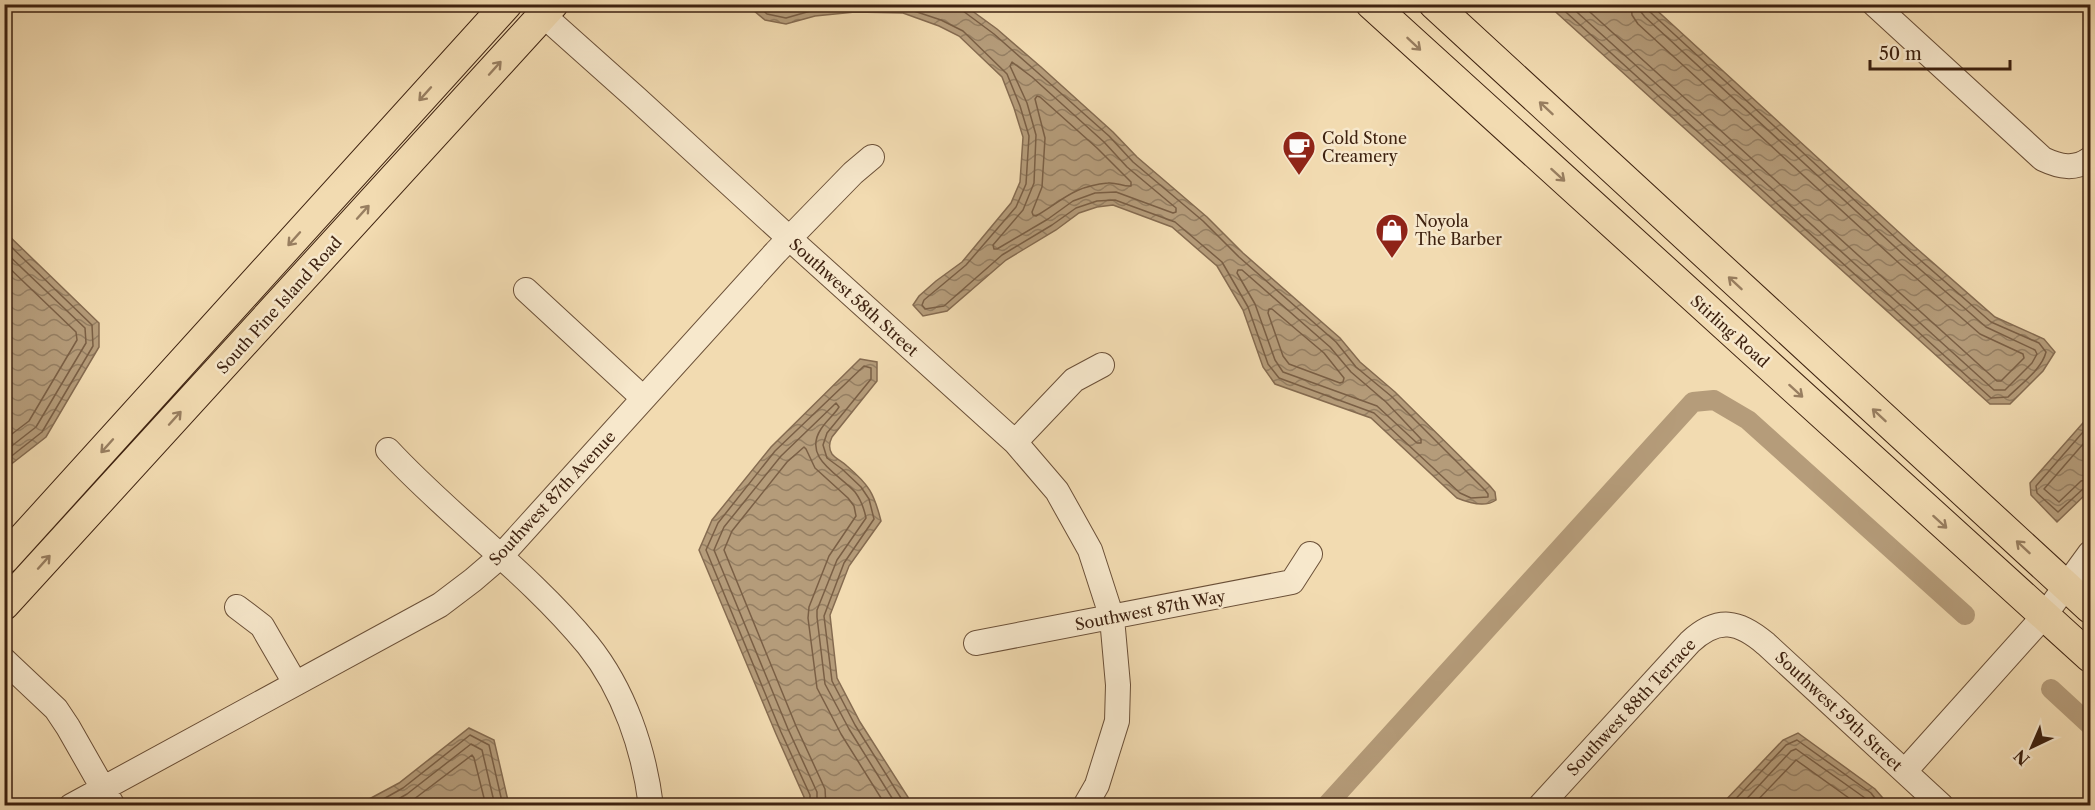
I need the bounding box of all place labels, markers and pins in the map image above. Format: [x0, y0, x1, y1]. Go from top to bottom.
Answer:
place label: Cold Stone Creamery [1322, 128, 1407, 166]
cafe icon: Cold Stone Creamery [1281, 129, 1317, 176]
place label: Noyola The Barber [1415, 211, 1502, 249]
shop icon: Noyola The Barber [1374, 212, 1410, 259]

